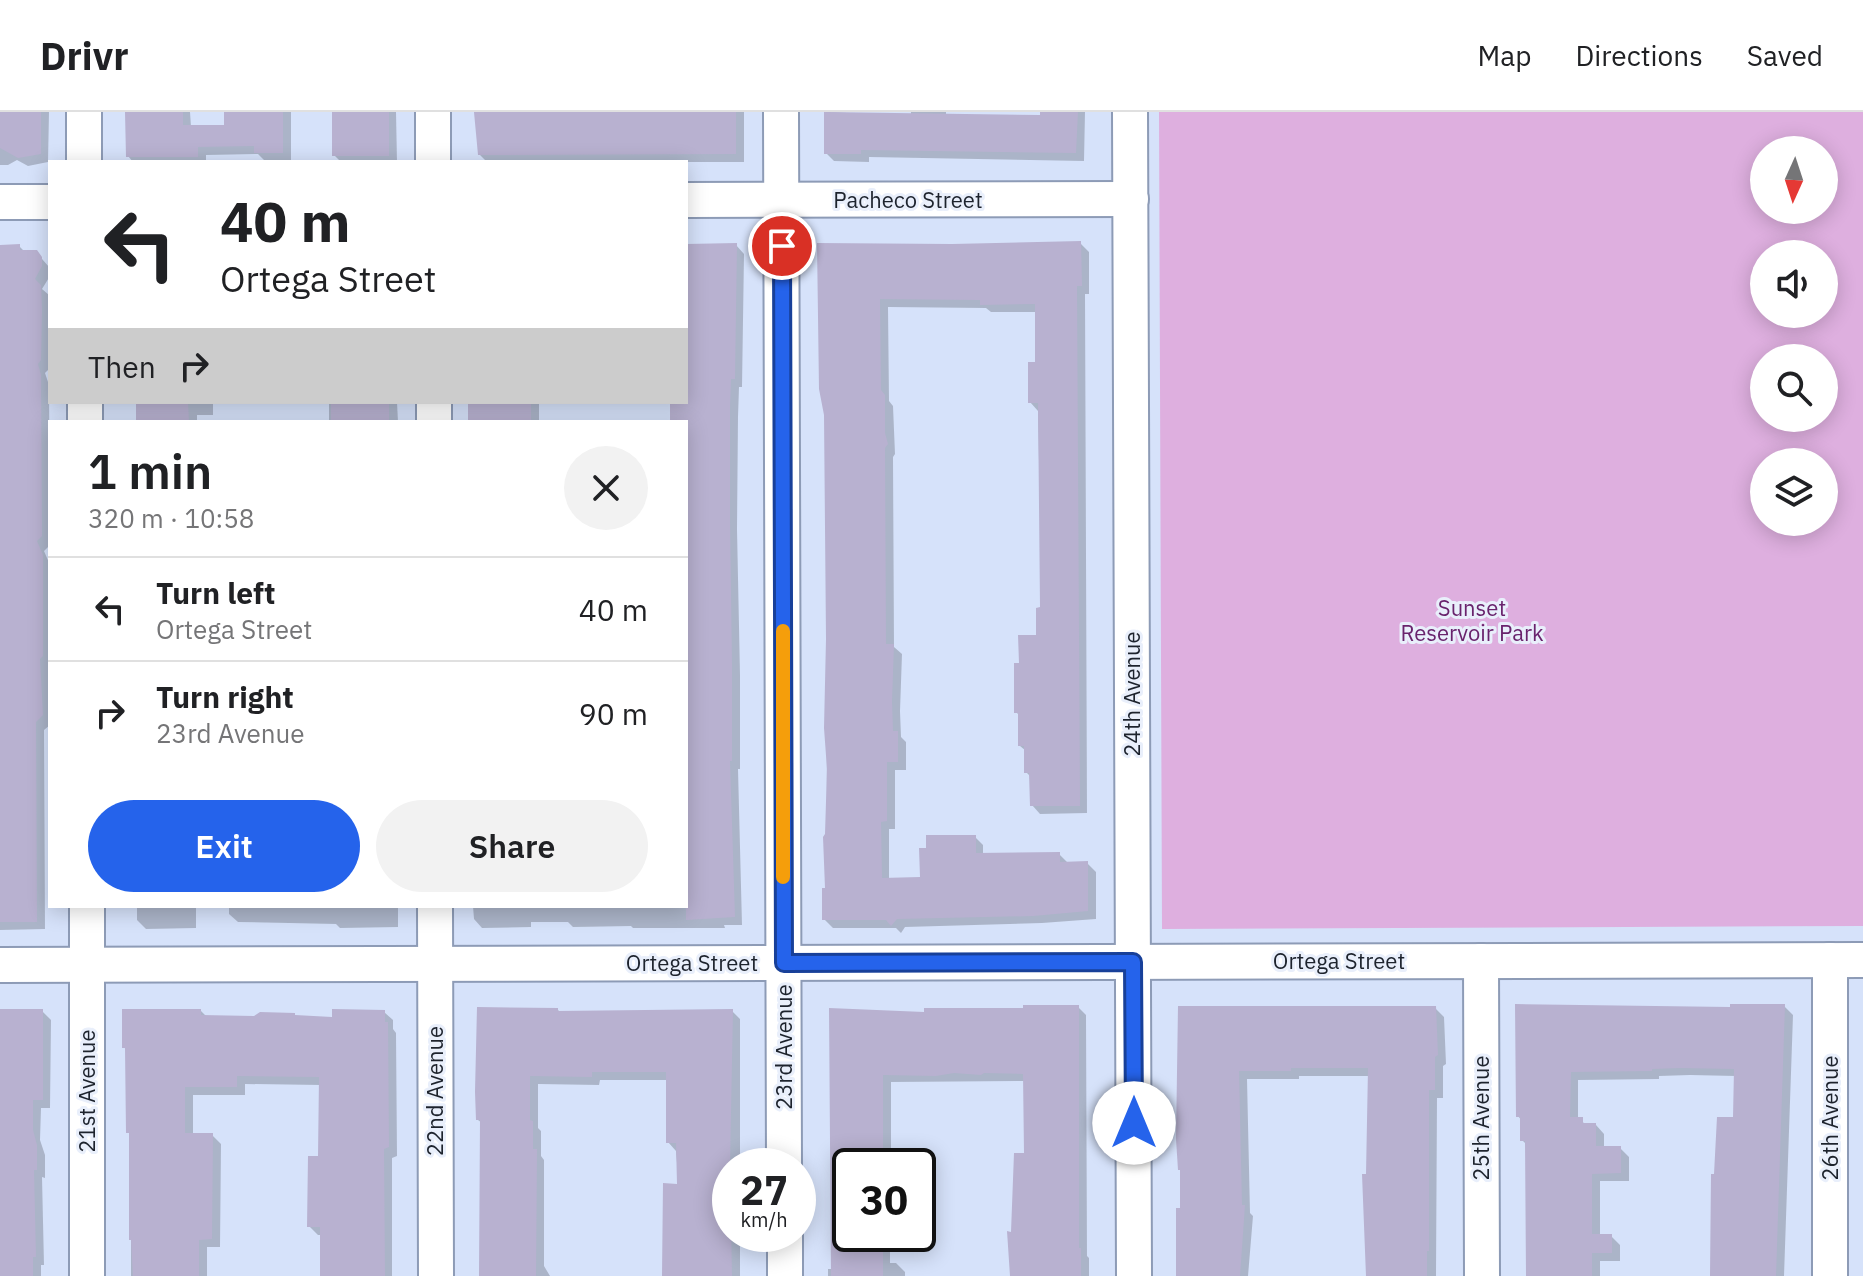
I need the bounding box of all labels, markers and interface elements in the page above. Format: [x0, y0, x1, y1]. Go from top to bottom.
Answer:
text: Drivr [40, 31, 129, 80]
text: Map [1477, 37, 1531, 74]
text: Directions [1575, 37, 1703, 74]
text: Saved [1747, 37, 1823, 74]
north arrow [1750, 136, 1838, 224]
map controls [1750, 136, 1838, 536]
text: 40 m [220, 185, 350, 257]
street label: Pacheco Street [833, 185, 983, 214]
icon: left [88, 192, 192, 296]
pin [748, 212, 816, 280]
icon: arrive [760, 224, 804, 268]
button: sound [1750, 240, 1838, 328]
text: Ortega Street [220, 255, 436, 302]
icon: right [172, 344, 216, 388]
button: search [1750, 344, 1838, 432]
text: Then [88, 347, 156, 386]
text: 1 min [88, 440, 212, 502]
button: close [564, 446, 648, 530]
button: layers [1750, 448, 1838, 536]
text: 320 m · 10:58 [88, 501, 254, 535]
text: Turn left [156, 573, 275, 612]
icon: left [88, 587, 132, 631]
text: 40 m [579, 590, 648, 629]
park label: Sunset Reservoir Park [1400, 593, 1544, 647]
text: Ortega Street [156, 612, 312, 646]
street label: 24th Avenue [1117, 631, 1146, 757]
text: Turn right [156, 677, 294, 716]
icon: right [88, 691, 132, 735]
text: 90 m [579, 694, 648, 733]
text: 23rd Avenue [156, 716, 305, 750]
button: Exit [88, 800, 360, 892]
button: Share [376, 800, 648, 892]
street label: Ortega Street [1273, 946, 1405, 975]
street label: Ortega Street [626, 948, 758, 977]
street label: 23rd Avenue [769, 984, 798, 1110]
street label: 22nd Avenue [420, 1026, 449, 1156]
street label: 21st Avenue [72, 1029, 101, 1153]
street label: 25th Avenue [1466, 1055, 1495, 1181]
street label: 26th Avenue [1815, 1055, 1844, 1181]
position arrow [1092, 1081, 1176, 1165]
speed limit sign: 30 [832, 1148, 936, 1252]
text: 27 [740, 1164, 788, 1216]
text: km/h [740, 1206, 788, 1233]

